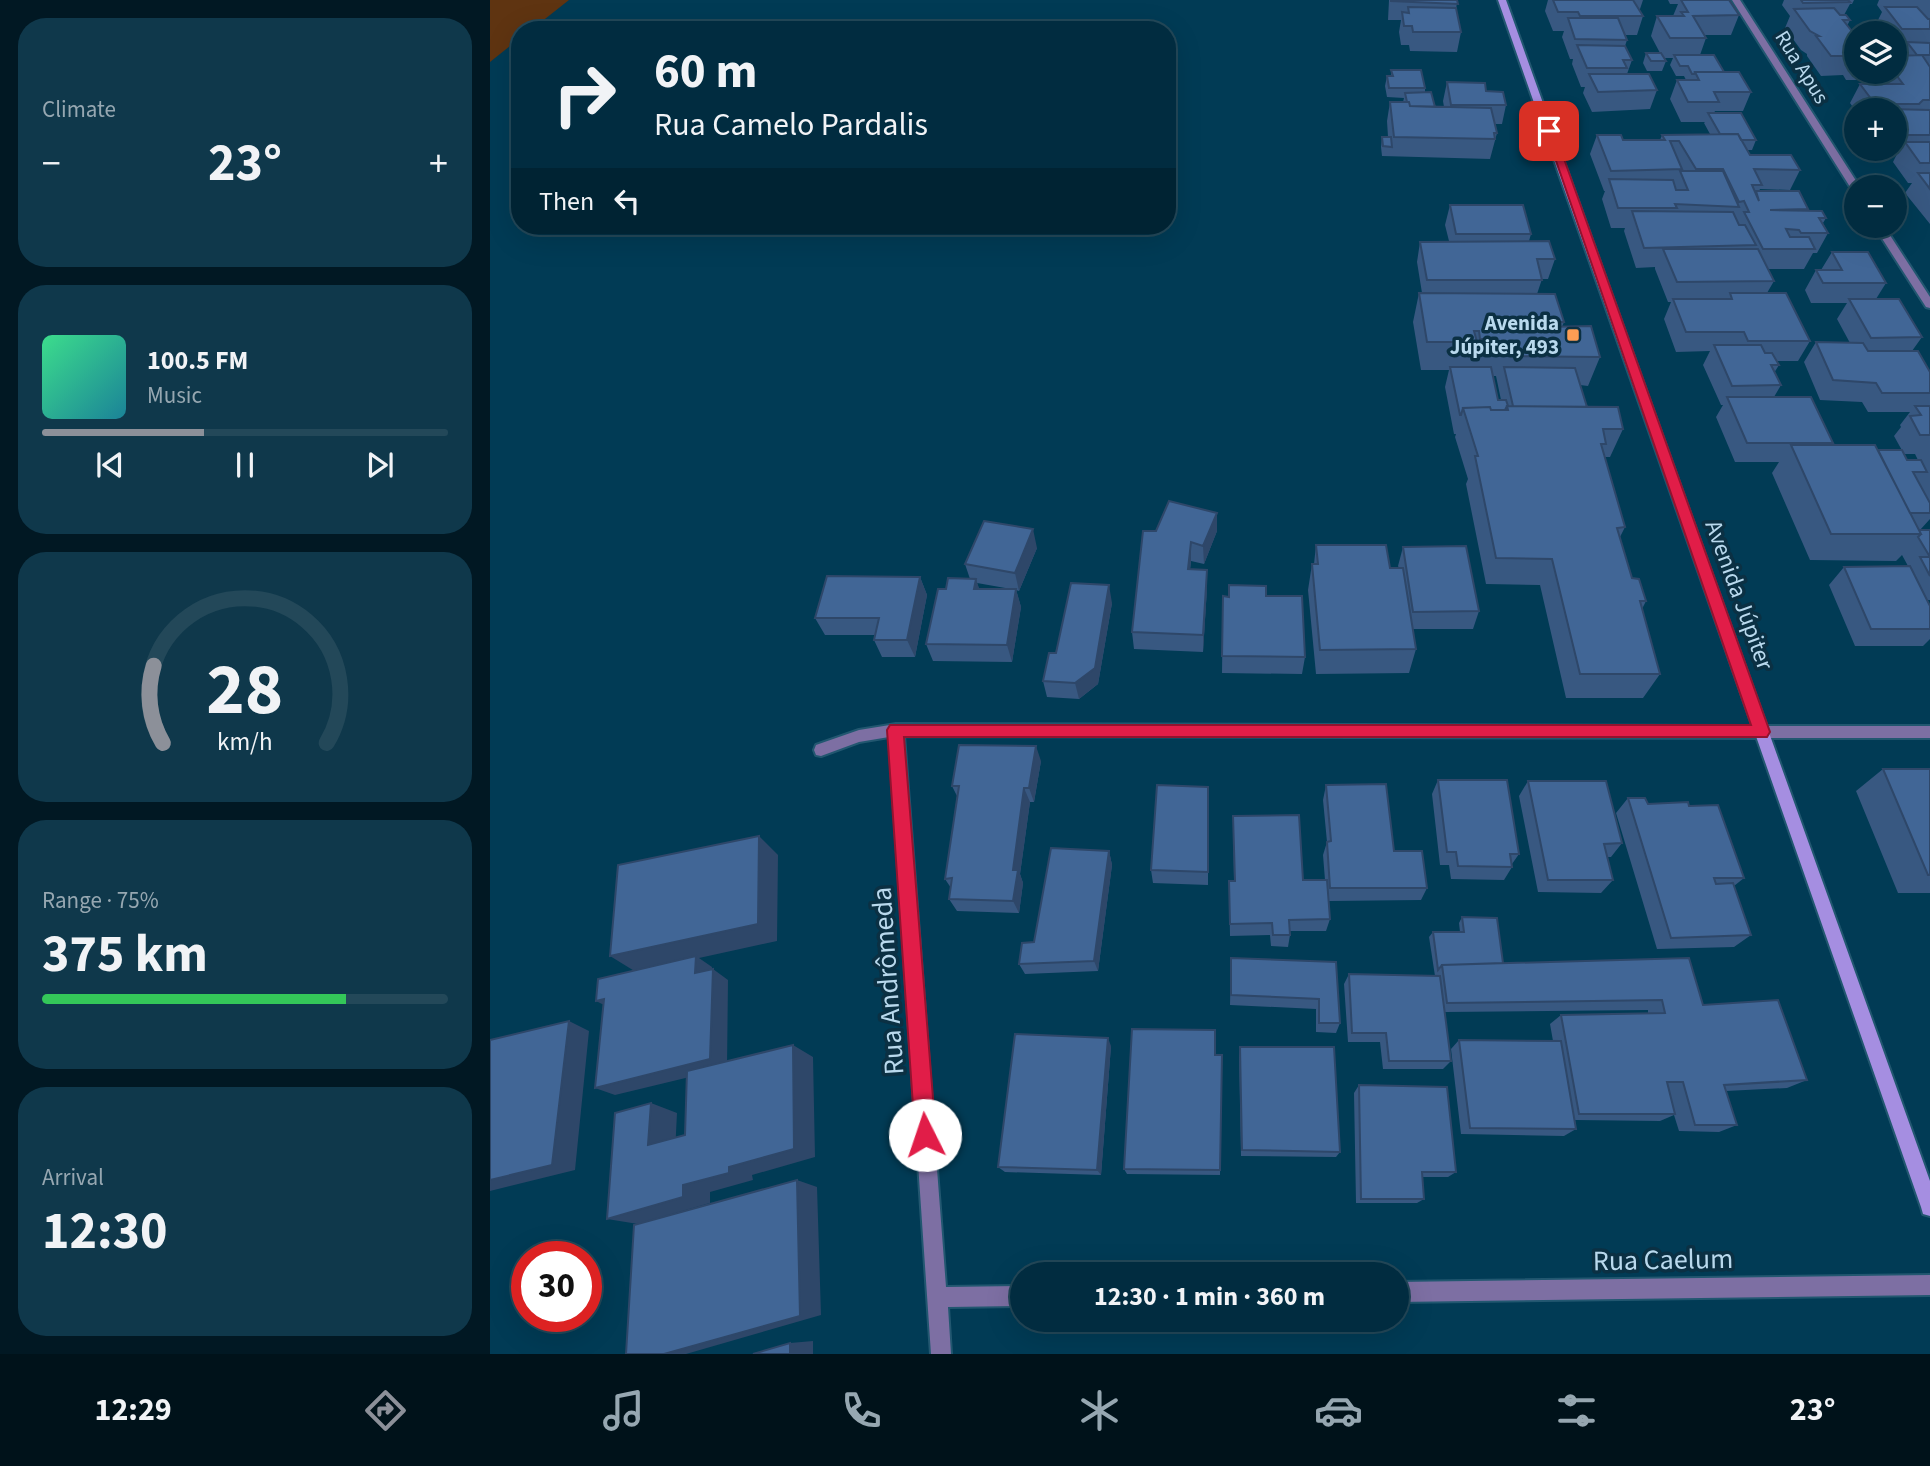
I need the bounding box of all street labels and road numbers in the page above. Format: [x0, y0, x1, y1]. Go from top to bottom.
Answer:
street label: Rua Apus [1768, 25, 1836, 110]
street label: Avenida Júpiter [1696, 515, 1783, 675]
street label: Rua Andrômeda [861, 886, 915, 1076]
street label: Rua Caelum [1592, 1239, 1734, 1281]

